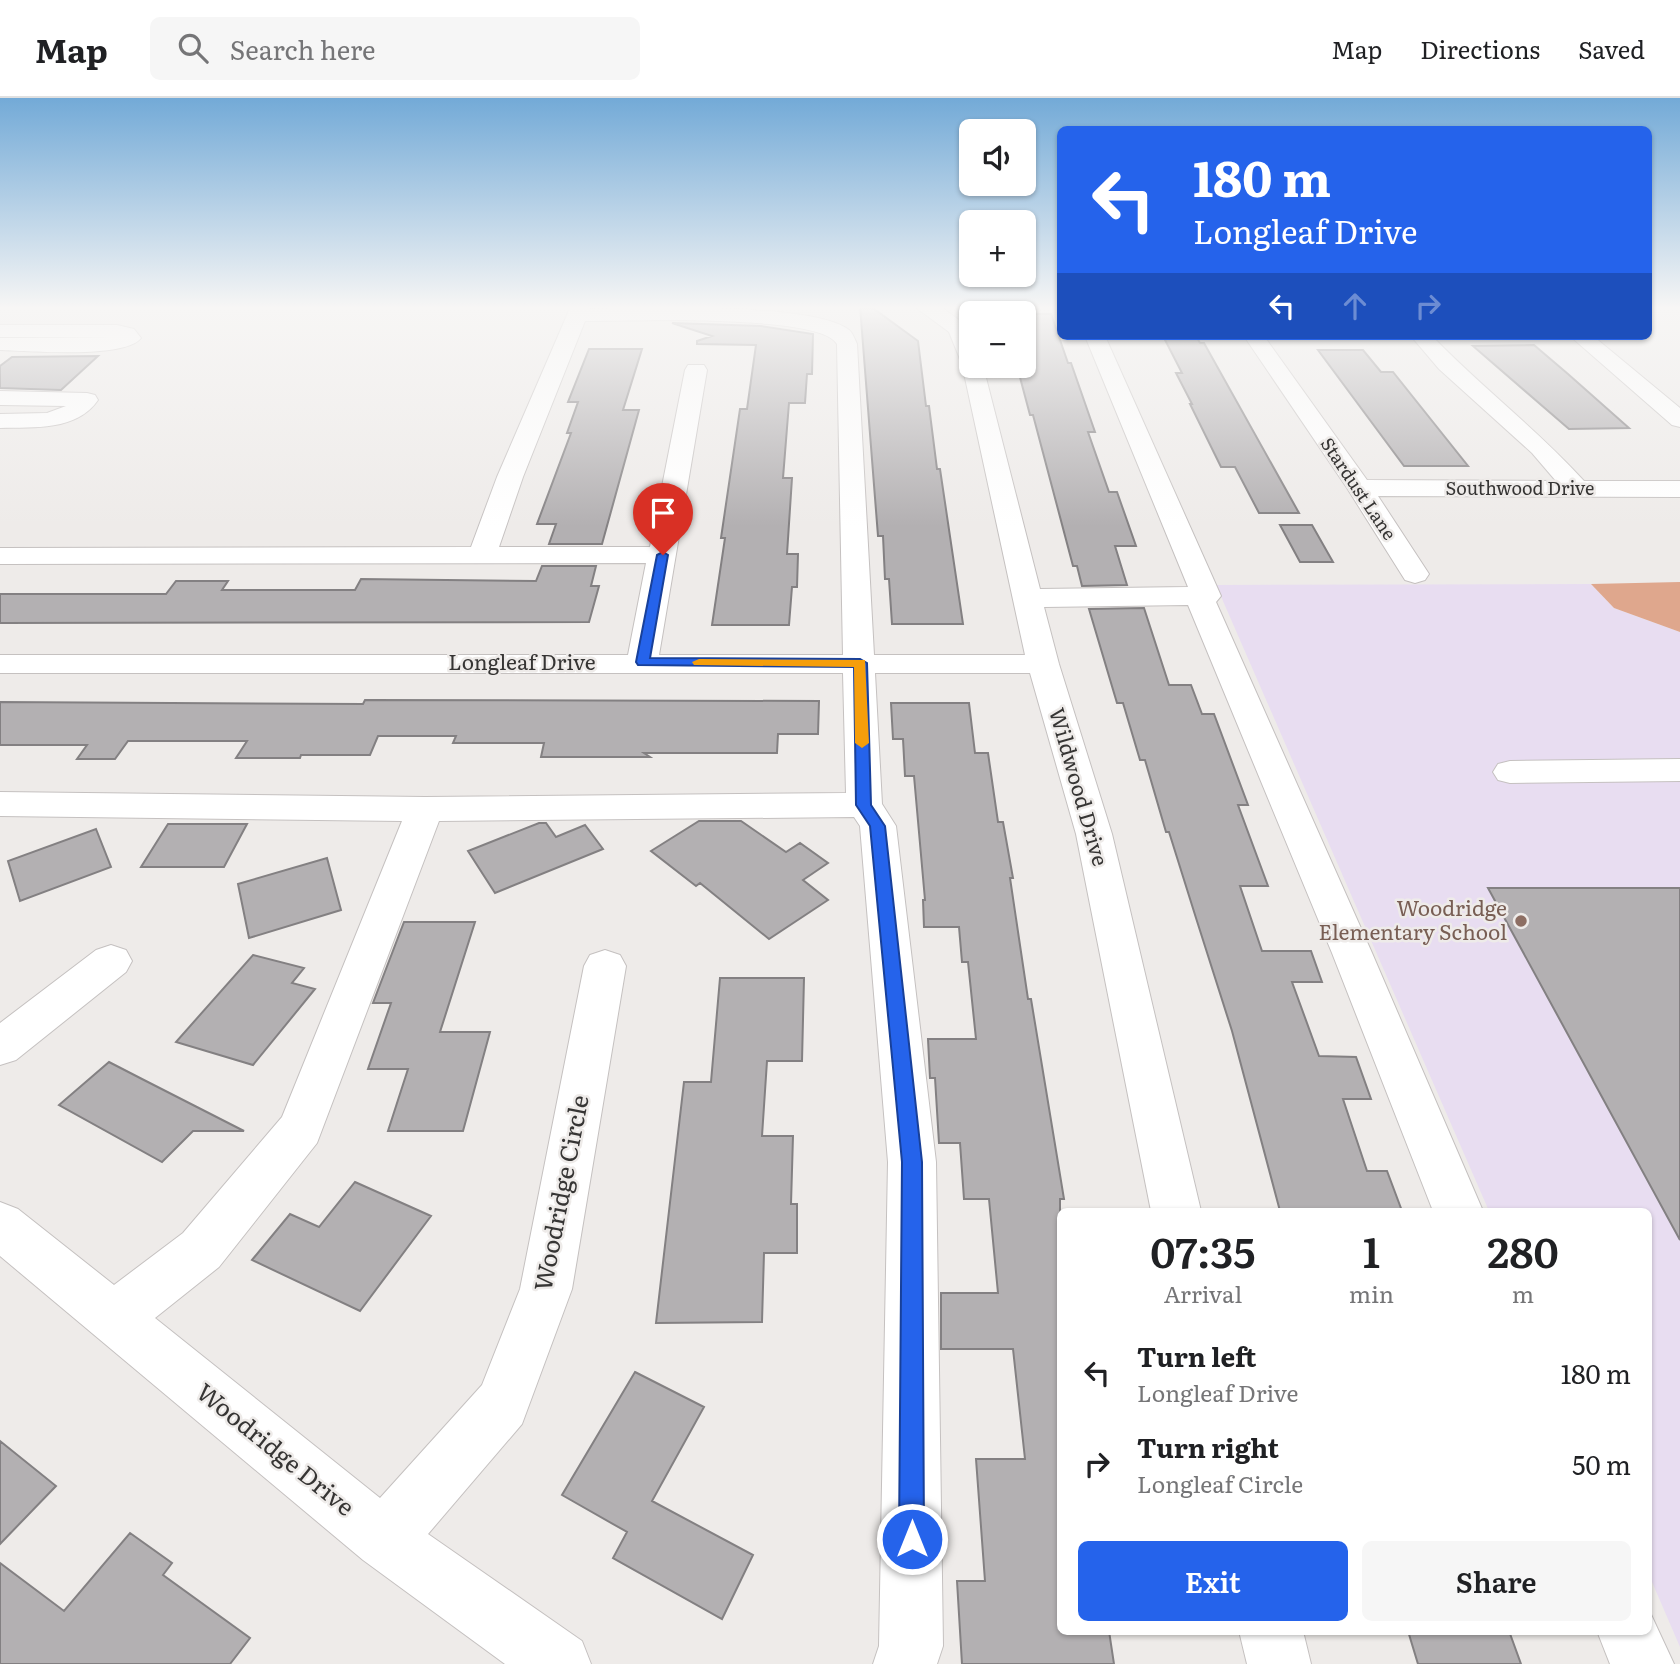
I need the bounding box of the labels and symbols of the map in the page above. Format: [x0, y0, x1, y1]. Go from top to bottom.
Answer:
street label: Stardust Lane [1315, 431, 1404, 545]
street label: Southwood Drive [1446, 474, 1594, 501]
pin [633, 483, 693, 555]
street label: Longleaf Drive [448, 645, 596, 676]
street label: Wildwood Drive [1043, 703, 1118, 869]
place label: Woodridge Elementary School [1318, 891, 1507, 946]
marker: Woodridge Elementary School [1513, 913, 1529, 929]
street label: Woodridge Circle [523, 1092, 596, 1293]
street label: Woodridge Drive [190, 1373, 363, 1523]
position arrow [875, 1502, 949, 1576]

